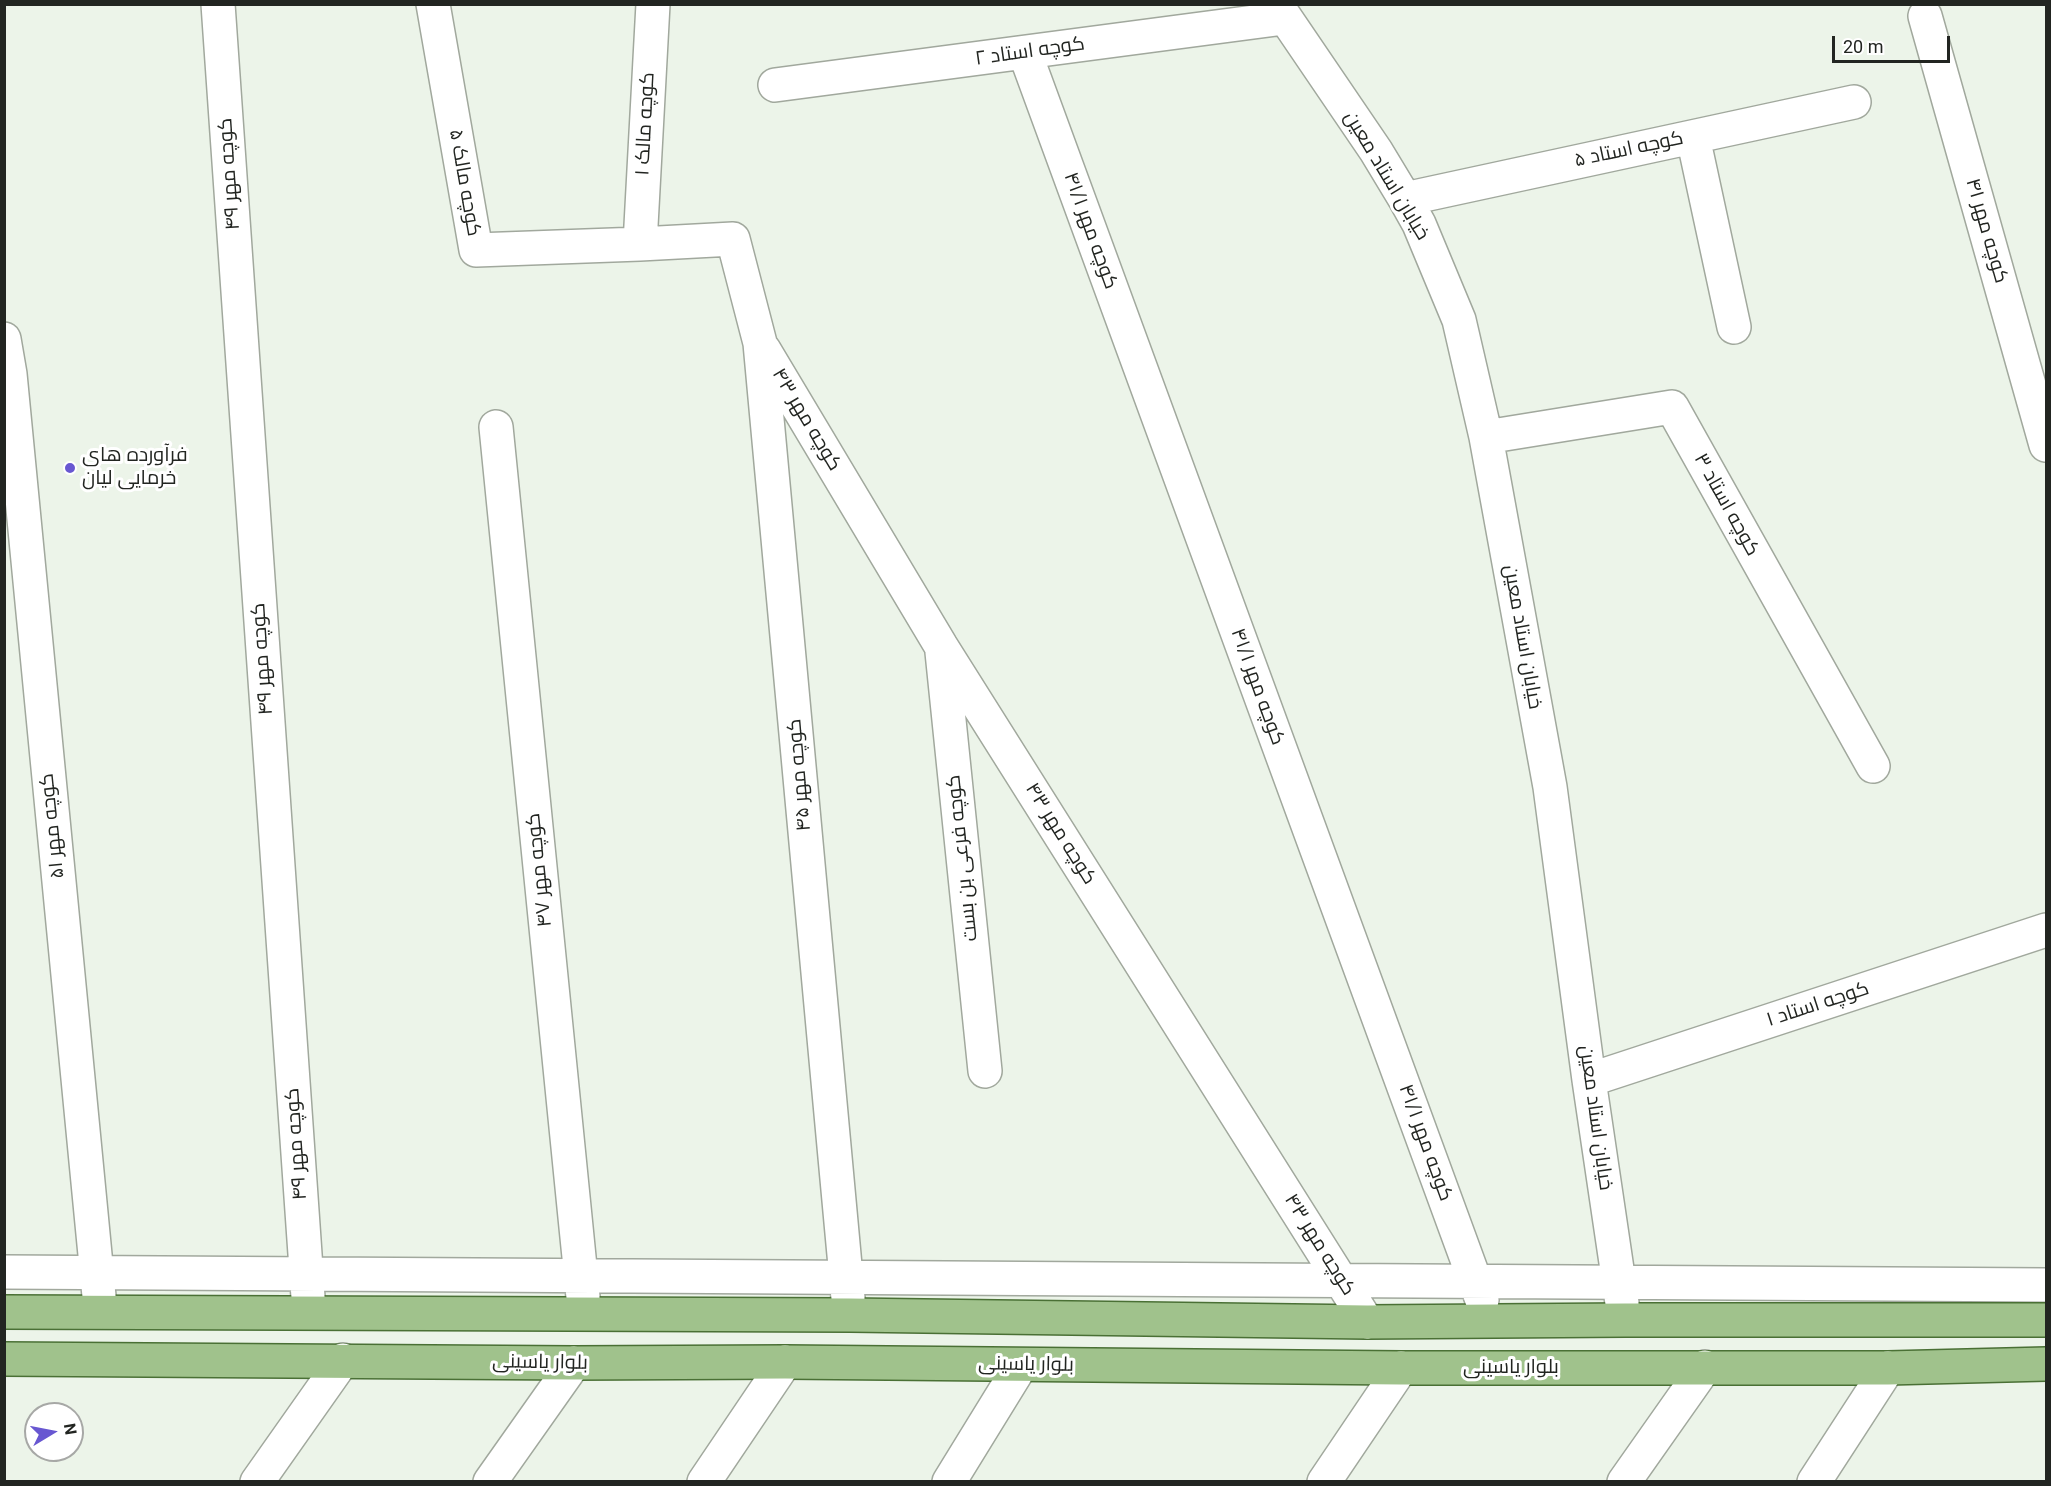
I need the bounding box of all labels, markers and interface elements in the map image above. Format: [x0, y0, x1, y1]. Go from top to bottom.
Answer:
scale bar [1835, 24, 1954, 62]
street label: کوچه استاد ۲ [974, 32, 1086, 72]
text: 20 m [1843, 36, 1883, 57]
street label: کوچه مالک ۱ [631, 72, 661, 176]
street label: خیابان استاد معین [1338, 107, 1434, 245]
street label: کوچه مهر ۴۹ [214, 117, 246, 231]
street label: کوچه استاد ۵ [1572, 127, 1686, 173]
street label: کوچه مالک ۵ [443, 128, 485, 238]
street label: کوچه مهر ۴۱/۱ [1058, 169, 1122, 293]
street label: کوچه مهر ۴۱ [1960, 176, 2012, 286]
street label: کوچه مهر ۴۳ [766, 364, 846, 476]
place label: فرآورده های خرمایی لیان [82, 444, 188, 491]
street label: کوچه استاد ۳ [1688, 450, 1764, 560]
marker: فرآورده های خرمایی لیان [63, 461, 77, 475]
street label: خیابان استاد معین [1497, 563, 1547, 711]
street label: کوچه مهر ۴۹ [247, 602, 279, 716]
street label: کوچه مهر ۴۱/۱ [1225, 625, 1289, 749]
street label: کوچه مهر ۴۵ [783, 718, 817, 832]
street label: کوچه مهر ۵۱ [36, 772, 70, 880]
street label: کوچه فرعی بن بست [942, 773, 984, 943]
street label: کوچه مهر ۴۳ [1019, 779, 1101, 889]
street label: کوچه مهر ۴۷ [522, 812, 558, 928]
street label: کوچه استاد ۱ [1764, 977, 1872, 1033]
street label: خیابان استاد معین [1573, 1044, 1617, 1192]
street label: کوچه مهر ۴۱/۱ [1393, 1081, 1457, 1205]
street label: کوچه مهر ۴۹ [281, 1087, 313, 1201]
street label: کوچه مهر ۴۳ [1278, 1190, 1360, 1300]
street label: بلوار یاسینی [492, 1350, 588, 1376]
street label: بلوار یاسینی [978, 1352, 1074, 1378]
street label: بلوار یاسینی [1463, 1356, 1559, 1380]
north arrow [24, 1402, 84, 1462]
text: N [60, 1422, 81, 1436]

